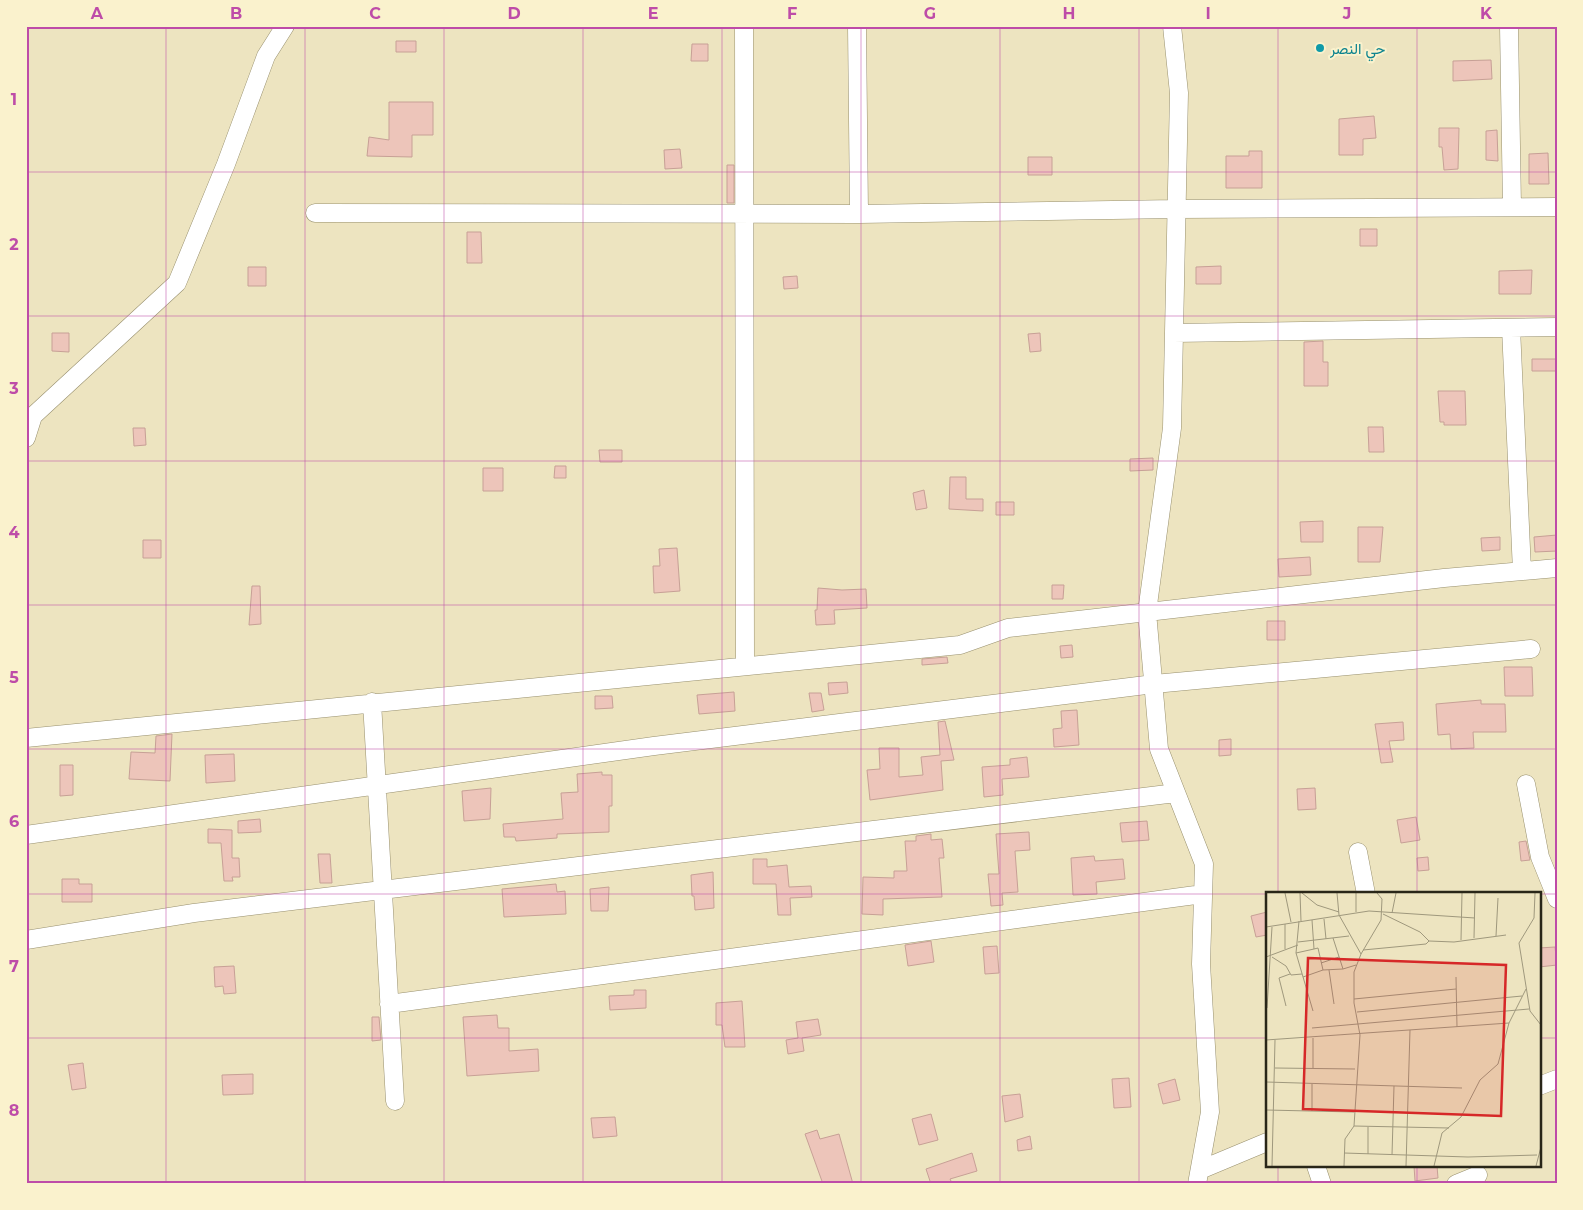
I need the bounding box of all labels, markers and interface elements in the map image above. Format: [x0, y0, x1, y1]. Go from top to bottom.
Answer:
text: A [90, 4, 104, 23]
text: B [230, 4, 242, 23]
text: C [369, 4, 381, 23]
text: D [507, 4, 521, 23]
text: E [648, 4, 658, 23]
text: F [787, 4, 797, 23]
text: G [924, 4, 936, 23]
text: H [1063, 4, 1075, 23]
text: I [1205, 4, 1211, 23]
text: J [1342, 4, 1351, 23]
text: K [1480, 4, 1493, 23]
place label: حي النصر [1329, 39, 1385, 62]
marker: حي النصر [1314, 42, 1326, 54]
text: 1 [11, 90, 17, 109]
text: 2 [9, 235, 19, 254]
text: 3 [8, 379, 19, 398]
text: 4 [8, 523, 20, 542]
text: 5 [9, 668, 19, 687]
text: 6 [9, 812, 19, 831]
inset map [1266, 892, 1540, 1168]
text: 7 [9, 957, 19, 976]
text: 8 [9, 1101, 19, 1120]

